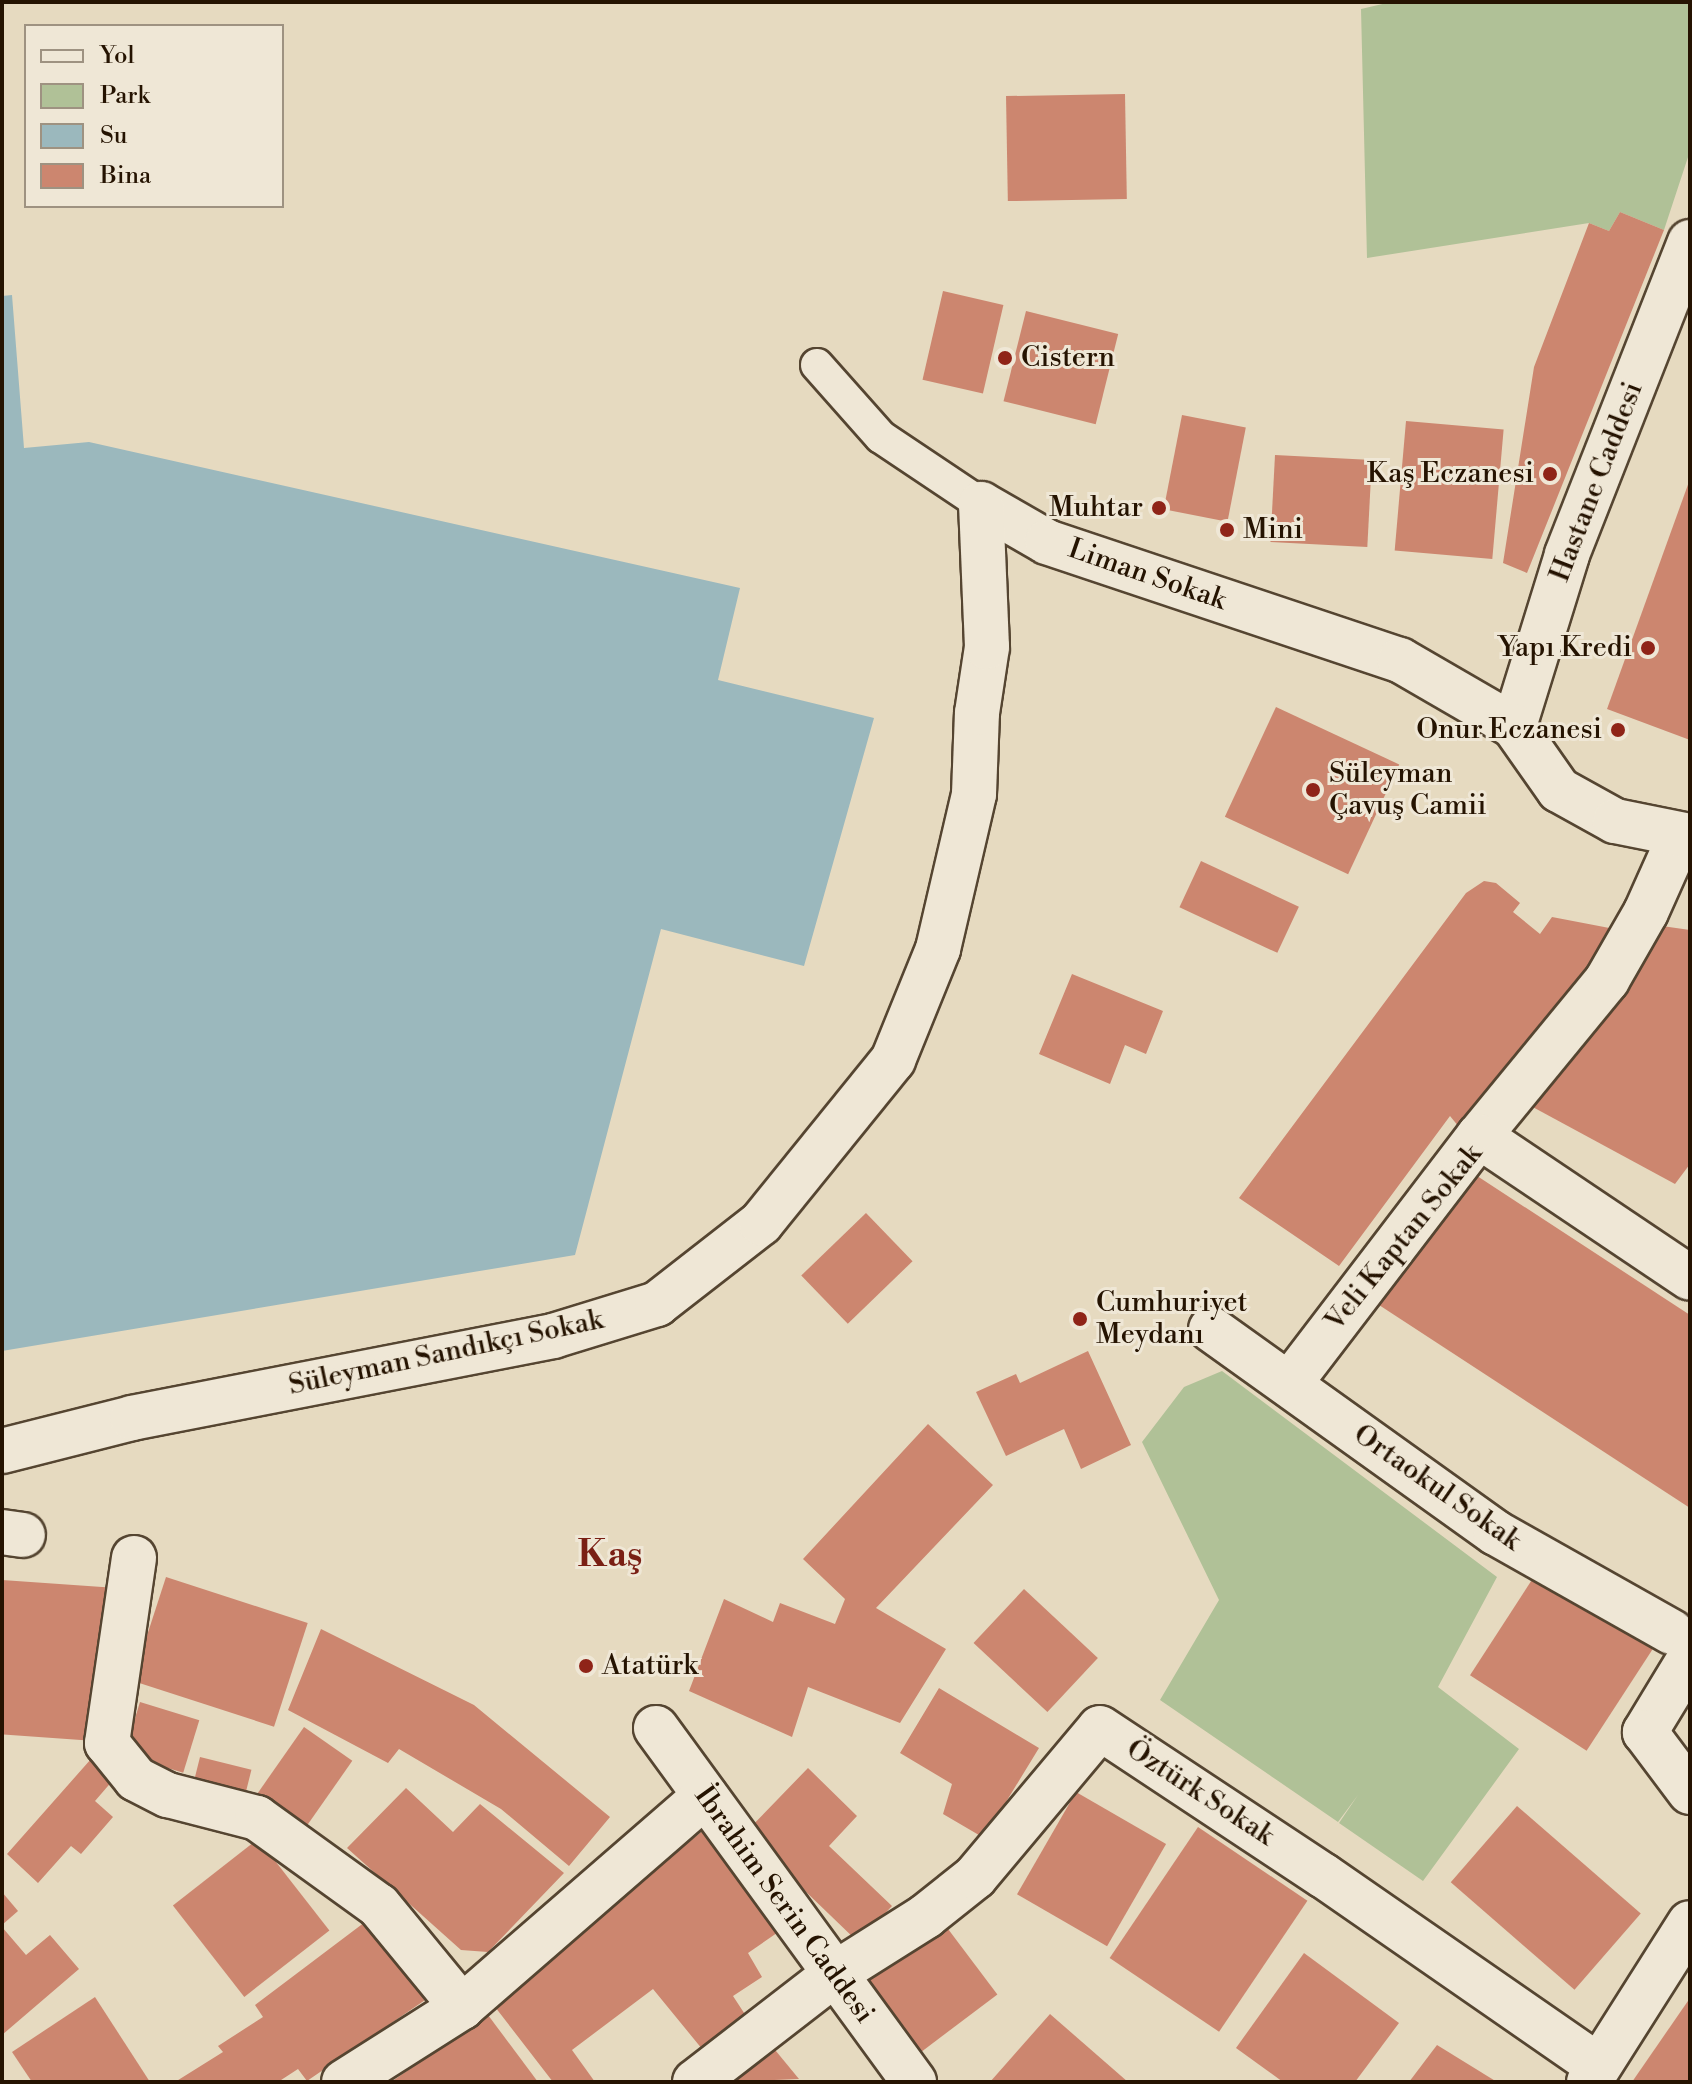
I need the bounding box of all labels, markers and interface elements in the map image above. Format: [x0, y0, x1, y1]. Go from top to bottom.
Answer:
legend [24, 24, 284, 208]
text: Yol [100, 41, 135, 71]
text: Park [100, 81, 150, 111]
text: Su [100, 121, 127, 151]
text: Bina [100, 161, 151, 191]
place label: Cistern [1021, 341, 1115, 375]
marker: Cistern [996, 349, 1014, 367]
street label: Hastane Caddesi [1543, 377, 1651, 587]
place label: Kaş Eczanesi [1367, 457, 1534, 491]
marker: Kaş Eczanesi [1541, 465, 1559, 483]
place label: Muhtar [1049, 491, 1143, 525]
marker: Muhtar [1150, 499, 1168, 517]
place label: Mini [1243, 513, 1303, 547]
marker: Mini [1218, 521, 1236, 539]
street label: Liman Sokak [1064, 532, 1230, 618]
place label: Yapı Kredi [1498, 631, 1632, 665]
marker: Yapı Kredi [1639, 639, 1657, 657]
place label: Onur Eczanesi [1416, 713, 1602, 747]
marker: Onur Eczanesi [1609, 721, 1627, 739]
place label: Süleyman Çavuş Camii [1329, 757, 1487, 823]
marker: Süleyman Çavuş Camii [1304, 781, 1322, 799]
street label: Veli Kaptan Sokak [1319, 1138, 1489, 1338]
place label: Cumhuriyet Meydanı [1096, 1286, 1247, 1352]
street label: Süleyman Sandıkçı Sokak [286, 1303, 606, 1403]
marker: Cumhuriyet Meydanı [1071, 1310, 1089, 1328]
street label: Ortaokul Sokak [1347, 1418, 1527, 1558]
district label: Kaş [578, 1534, 642, 1578]
place label: Atatürk [602, 1649, 698, 1683]
marker: Atatürk [577, 1657, 595, 1675]
street label: Öztürk Sokak [1120, 1733, 1280, 1853]
street label: İbrahim Serin Caddesi [687, 1780, 881, 2030]

